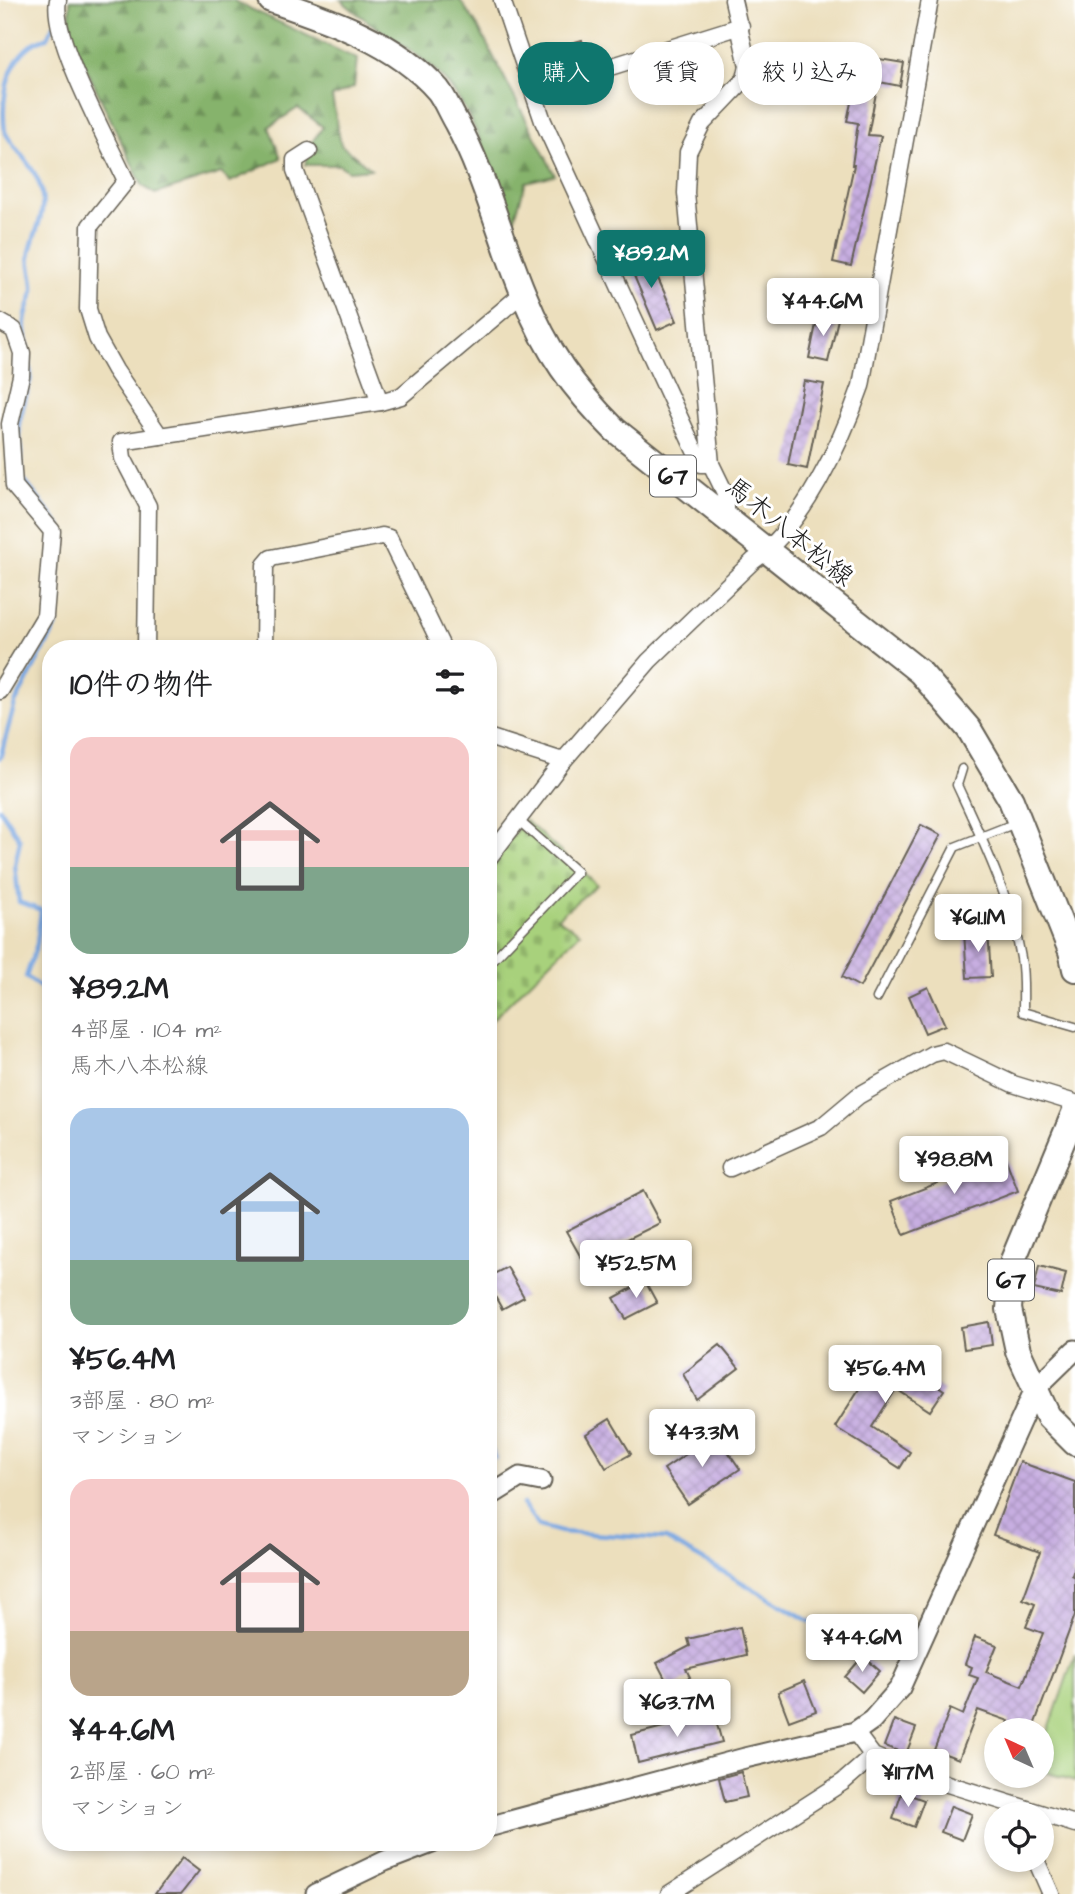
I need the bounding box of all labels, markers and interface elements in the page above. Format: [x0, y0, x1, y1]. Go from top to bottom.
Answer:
chip: 購入 [518, 42, 614, 105]
chip: 賃貸 [628, 42, 724, 105]
chip: 絞り込み [738, 42, 882, 105]
pin: ¥89.2M [594, 230, 708, 290]
text: ¥89.2M [613, 237, 689, 269]
pin: ¥44.6M [766, 278, 880, 338]
text: ¥44.6M [783, 285, 863, 317]
road number: 67 [650, 456, 696, 496]
street label: 馬木八本松線 [717, 469, 861, 595]
icon: filters [431, 663, 469, 701]
text: 10件の物件 [70, 664, 213, 706]
icon: home [207, 783, 333, 909]
pin: ¥61.1M [921, 894, 1035, 954]
text: ¥61.1M [951, 901, 1005, 933]
text: ¥89.2M [70, 968, 169, 1010]
text: 4部屋 · 104 m² [70, 1014, 222, 1046]
text: 馬木八本松線 [70, 1050, 208, 1082]
pin: ¥98.8M [897, 1136, 1011, 1196]
text: ¥98.8M [915, 1143, 993, 1175]
icon: home [207, 1154, 333, 1280]
pin: ¥52.5M [579, 1240, 693, 1300]
text: ¥52.5M [596, 1247, 676, 1279]
road number: 67 [988, 1260, 1034, 1300]
text: ¥56.4M [70, 1339, 176, 1381]
pin: ¥56.4M [828, 1346, 942, 1405]
text: ¥56.4M [845, 1352, 925, 1384]
text: 3部屋 · 80 m² [70, 1385, 215, 1417]
pin: ¥43.3M [645, 1410, 759, 1469]
text: ¥43.3M [665, 1416, 739, 1448]
text: マンション [70, 1421, 184, 1453]
icon: home [207, 1525, 333, 1651]
pin: ¥44.6M [805, 1614, 919, 1674]
text: ¥44.6M [822, 1621, 902, 1653]
pin: ¥63.7M [620, 1680, 734, 1739]
text: ¥63.7M [640, 1686, 714, 1718]
text: ¥44.6M [70, 1710, 175, 1752]
north arrow [984, 1718, 1054, 1788]
map controls [984, 1718, 1054, 1872]
pin: ¥117M [859, 1750, 957, 1809]
text: 2部屋 · 60 m² [70, 1756, 215, 1788]
text: ¥117M [882, 1756, 934, 1788]
text: マンション [70, 1792, 184, 1824]
button: locate [984, 1802, 1054, 1872]

